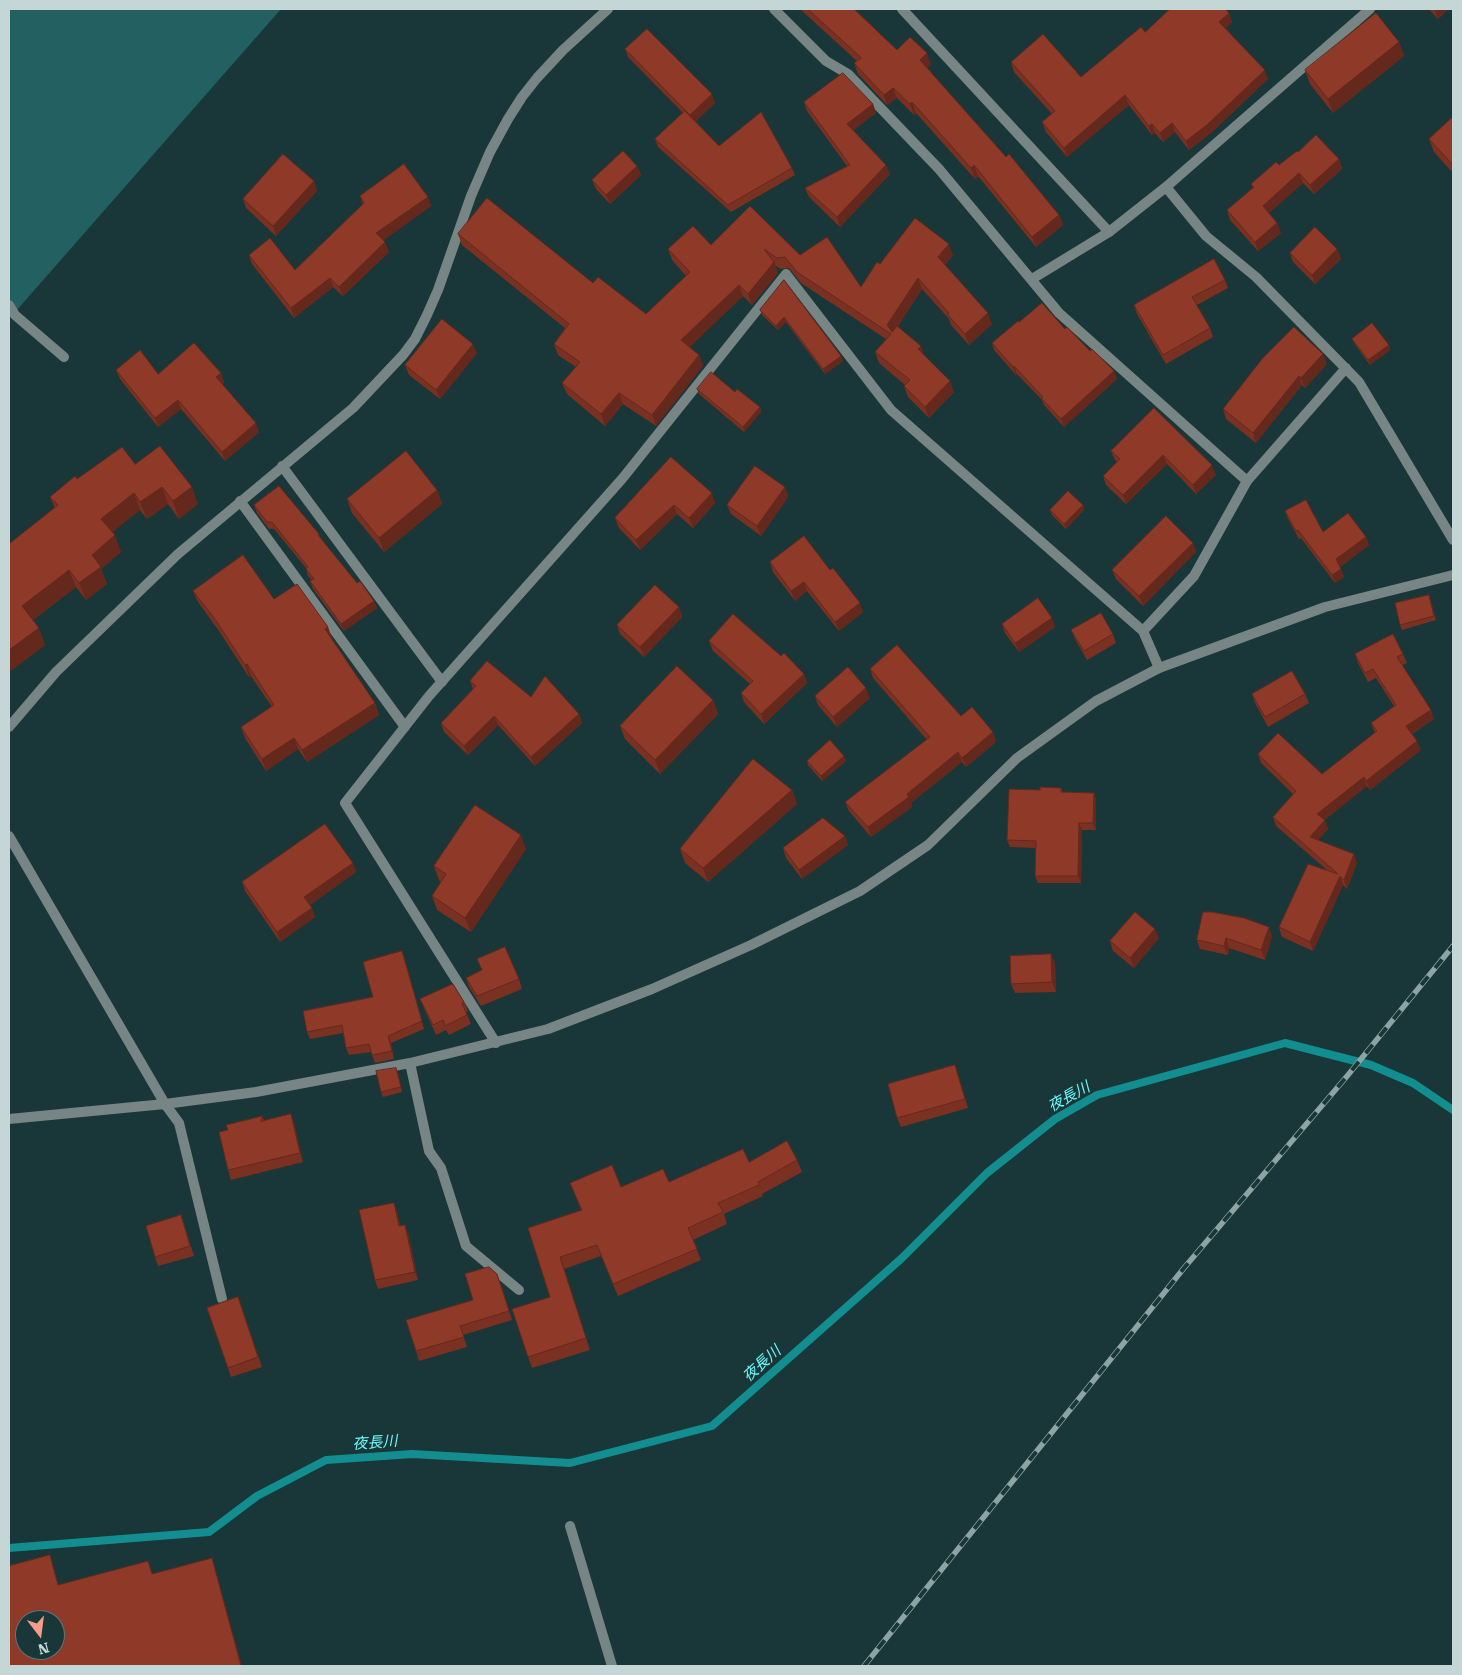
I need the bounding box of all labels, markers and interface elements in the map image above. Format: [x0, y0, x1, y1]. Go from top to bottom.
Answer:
water label: 夜長川 [1045, 1078, 1093, 1116]
water label: 夜長川 [739, 1342, 785, 1386]
water label: 夜長川 [352, 1432, 398, 1454]
north arrow [15, 1610, 65, 1660]
text: N [36, 1639, 51, 1658]

